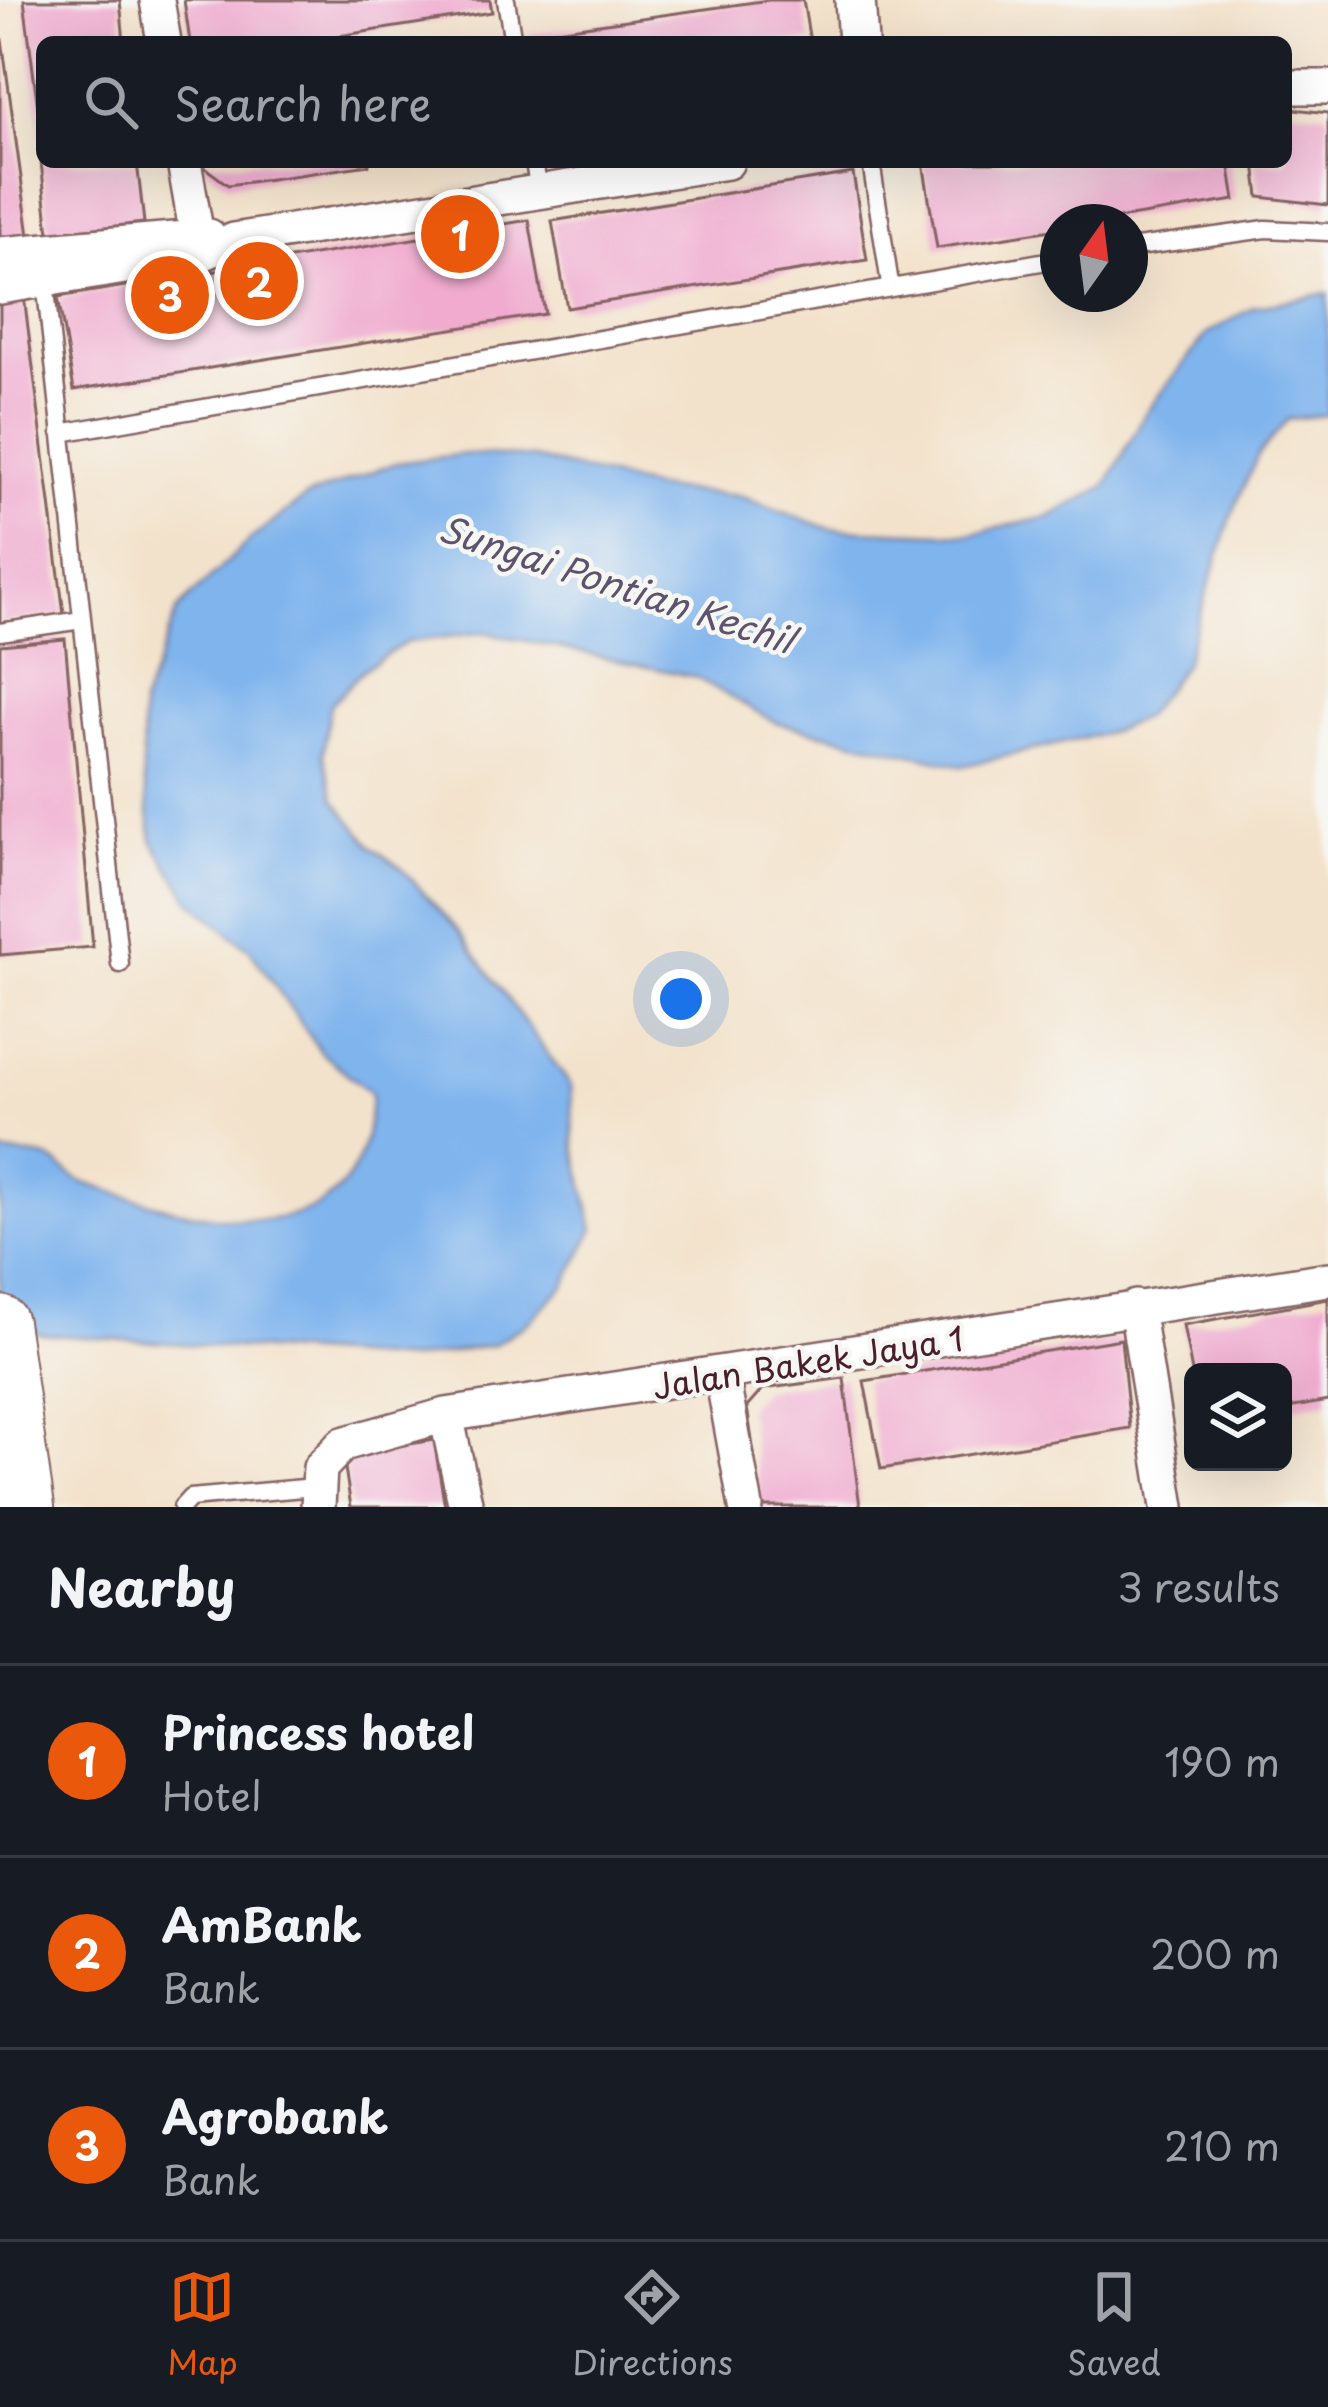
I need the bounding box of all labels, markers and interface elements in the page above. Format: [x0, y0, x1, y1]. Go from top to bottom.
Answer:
search box [36, 36, 1292, 168]
text: Search here [174, 68, 431, 136]
icon: search [78, 69, 144, 135]
pin: 1 [421, 189, 499, 279]
north arrow [1040, 204, 1148, 312]
pin: 2 [220, 236, 298, 326]
pin: 3 [131, 250, 209, 340]
water label: Sungai Pontian Kechil [432, 500, 806, 667]
your location [651, 969, 711, 1029]
street label: Jalan Bakek Jaya 1 [649, 1312, 967, 1410]
map controls [1184, 1363, 1292, 1471]
button: layers [1184, 1363, 1292, 1471]
text: Nearby [48, 1547, 235, 1624]
text: 3 results [1117, 1556, 1280, 1615]
text: Princess hotel [162, 1697, 474, 1765]
text: 1 [78, 1731, 96, 1790]
text: 190 m [1164, 1731, 1280, 1790]
text: Hotel [162, 1765, 261, 1824]
text: AmBank [162, 1889, 362, 1957]
text: 2 [73, 1923, 101, 1982]
text: 200 m [1150, 1923, 1280, 1982]
text: Bank [162, 1957, 260, 2016]
text: Agrobank [162, 2081, 388, 2149]
text: 3 [74, 2115, 100, 2174]
text: 210 m [1164, 2115, 1280, 2174]
text: Bank [162, 2149, 260, 2208]
tab: Map [167, 2264, 238, 2386]
tab: Directions [572, 2264, 733, 2386]
tab: Saved [1067, 2264, 1161, 2386]

